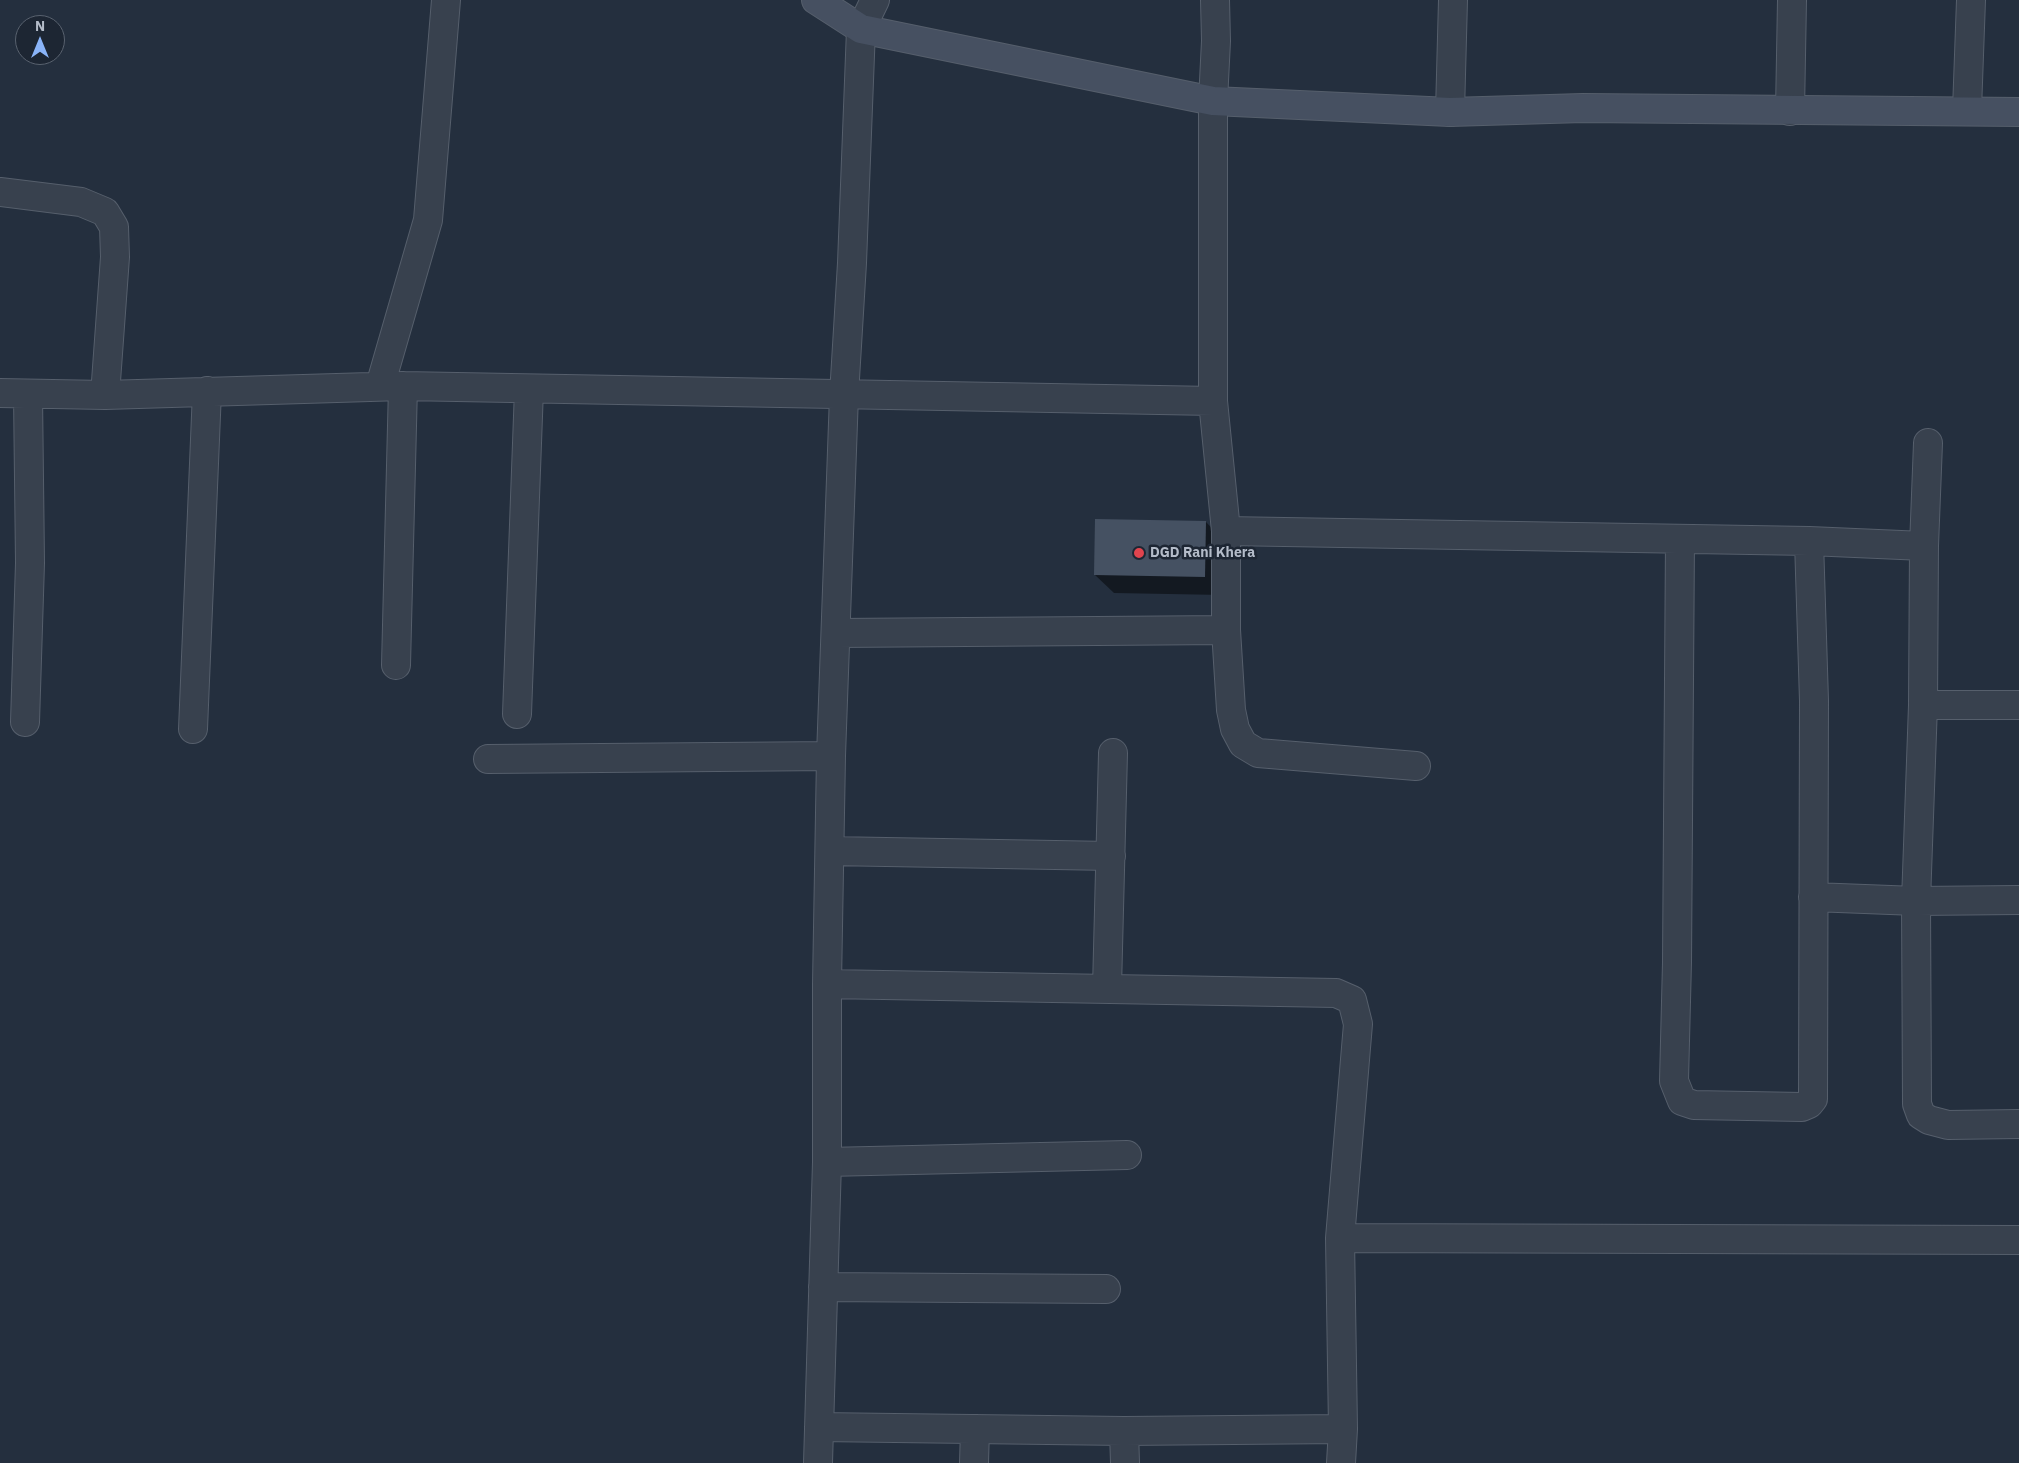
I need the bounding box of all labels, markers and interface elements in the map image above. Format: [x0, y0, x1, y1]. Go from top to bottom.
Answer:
north arrow [15, 15, 65, 65]
text: N [35, 17, 45, 35]
place label: DGD Rani Khera [1150, 545, 1255, 561]
marker: DGD Rani Khera [1132, 546, 1146, 560]

